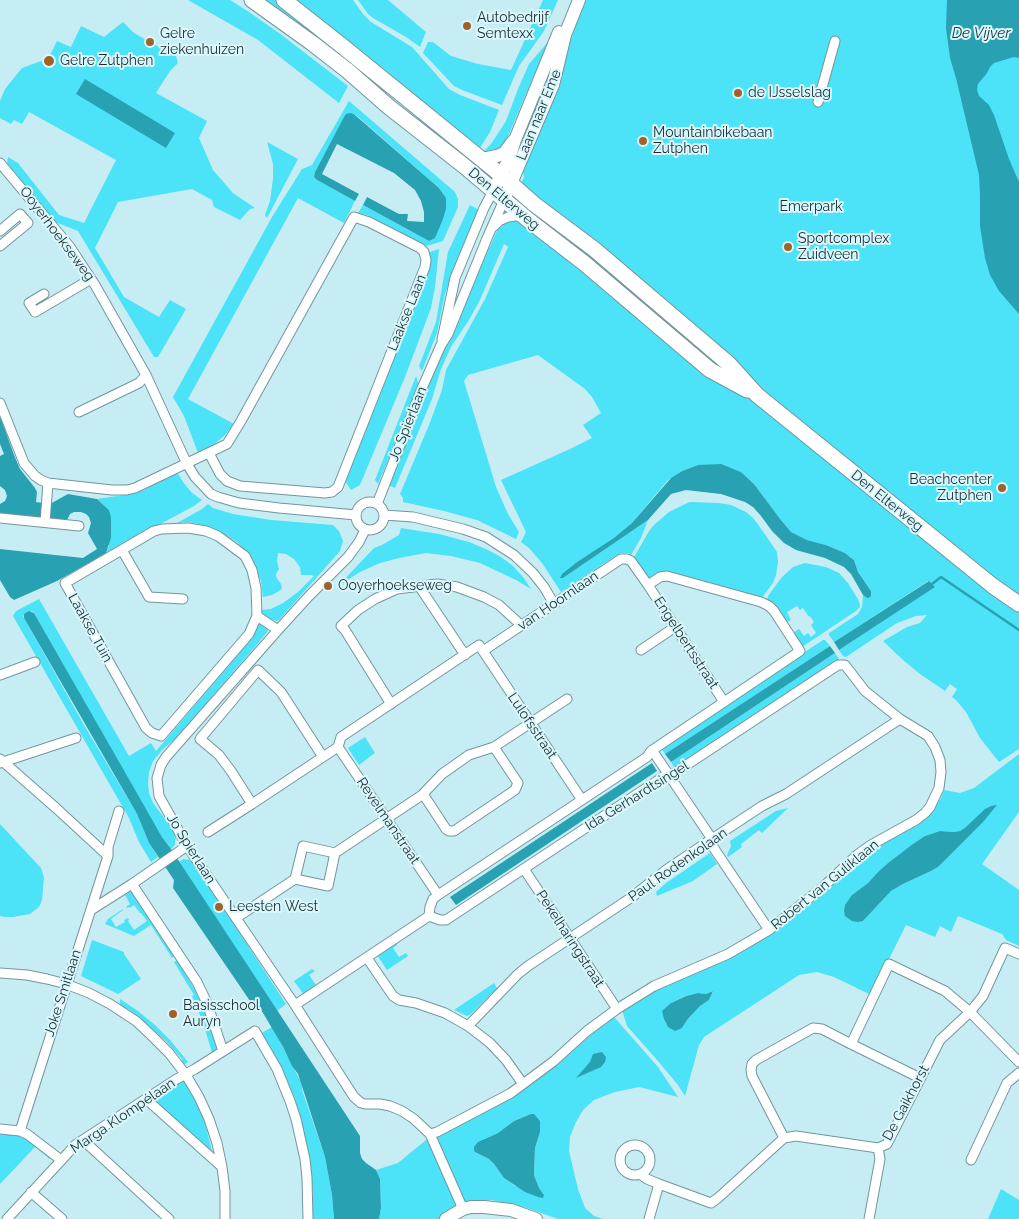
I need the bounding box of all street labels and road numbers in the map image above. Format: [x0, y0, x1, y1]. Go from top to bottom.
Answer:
street label: Laan naar Eme [513, 67, 565, 163]
street label: Den Elterweg [465, 164, 543, 234]
street label: Ooyerhoekseweg [16, 183, 98, 285]
street label: Laakse Laan [384, 272, 430, 354]
street label: Jo Spierlaan [385, 384, 431, 464]
street label: Den Elterweg [848, 467, 926, 535]
street label: van Hoornlaan [514, 568, 602, 634]
street label: Laakse Tuin [64, 591, 116, 665]
street label: Engelbertsstraat [650, 594, 722, 692]
street label: Lulofsstraat [504, 690, 560, 762]
street label: Ida Gerhardtsingel [582, 757, 692, 835]
street label: Revelmanstraat [353, 774, 423, 868]
street label: Jo Spierlaan [163, 811, 219, 887]
street label: Paul Rodenkolaan [625, 825, 731, 905]
street label: Robert van Guliklaan [768, 836, 882, 934]
street label: Pekelharingstraat [532, 887, 608, 991]
street label: Joke Smitlaan [41, 948, 85, 1038]
street label: De Gaikhorst [879, 1063, 933, 1143]
street label: Marga Klompélaan [68, 1075, 178, 1157]

